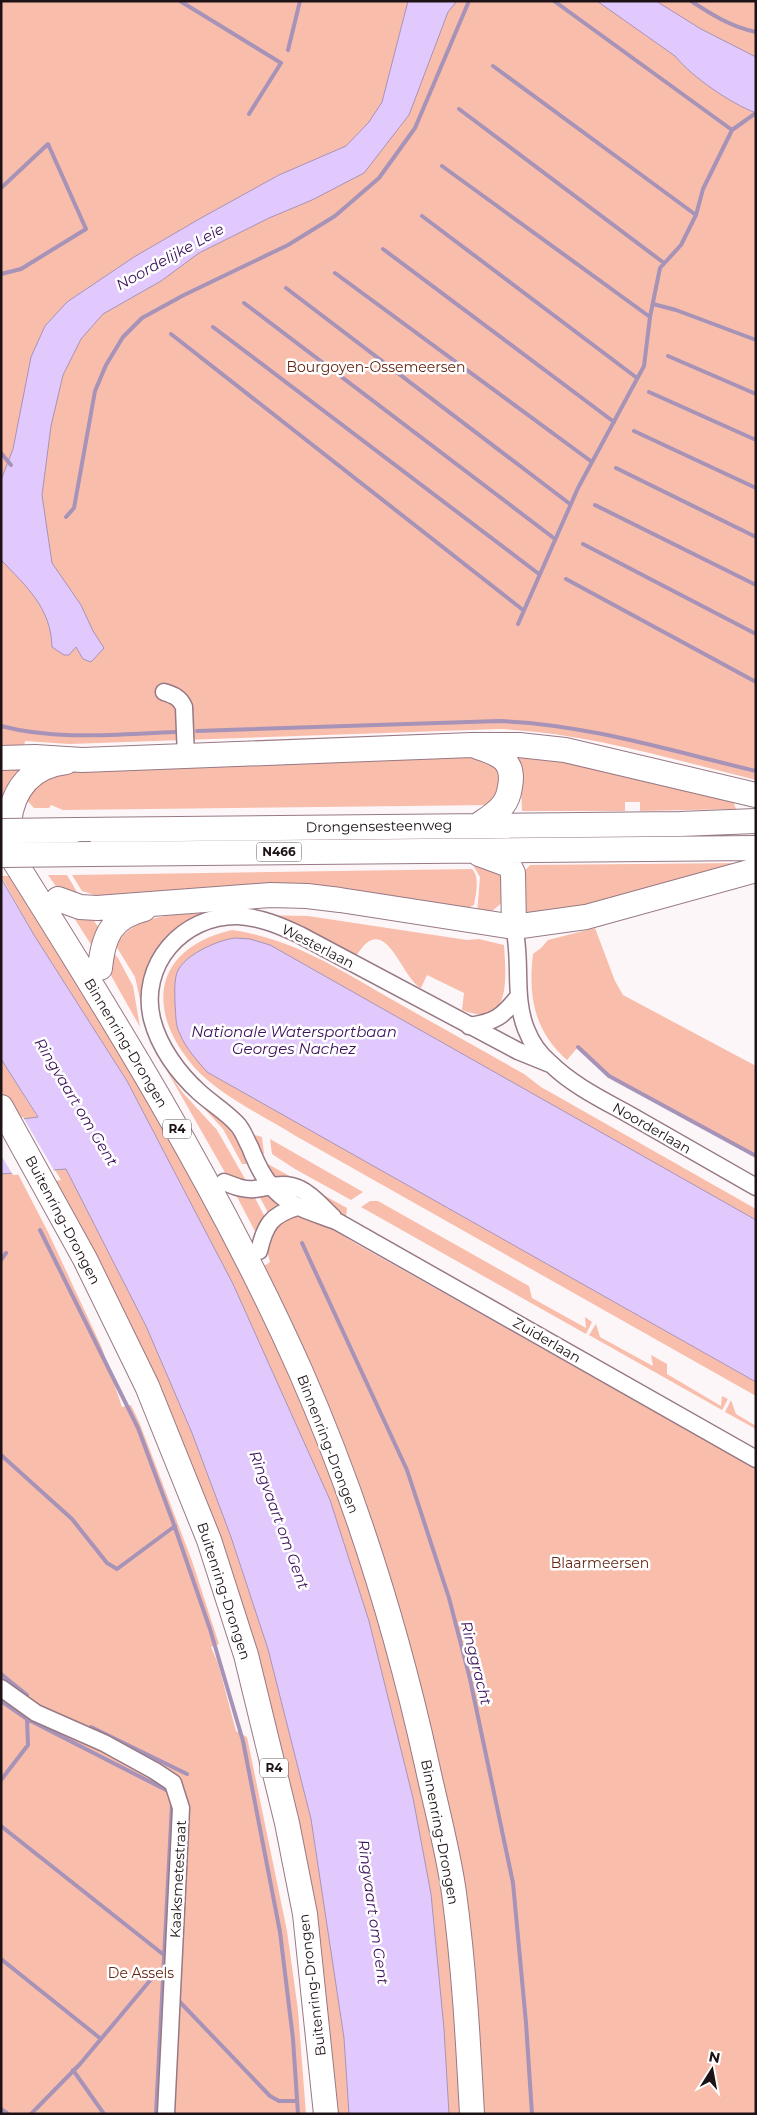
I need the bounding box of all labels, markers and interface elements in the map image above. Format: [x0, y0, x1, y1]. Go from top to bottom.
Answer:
water label: Noordelijke Leie [112, 219, 227, 294]
park label: Bourgoyen-Ossemeersen [286, 358, 466, 376]
street label: Drongensesteenweg [306, 816, 452, 836]
road number: N466 [256, 842, 302, 862]
street label: Westerlaan [279, 920, 357, 972]
street label: Binnenring-Drongen [80, 975, 172, 1111]
water label: Nationale Watersportbaan Georges Nachez [191, 1022, 397, 1058]
water label: Ringvaart om Gent [31, 1034, 122, 1169]
street label: Noorderlaan [610, 1098, 694, 1158]
road number: R4 [163, 1120, 191, 1138]
street label: Buitenring-Drongen [21, 1152, 105, 1288]
street label: Zuiderlaan [510, 1313, 584, 1367]
street label: Binnenring-Drongen [293, 1372, 363, 1516]
water label: Ringvaart om Gent [246, 1448, 313, 1592]
street label: Buitenring-Drongen [193, 1520, 255, 1662]
park label: Blaarmeersen [551, 1554, 649, 1572]
water label: Ringgracht [457, 1619, 496, 1707]
street label: Binnenring-Drongen [417, 1758, 463, 1906]
road number: R4 [260, 1759, 288, 1778]
street label: Kaaksmetestraat [166, 1819, 190, 1938]
water label: Ringvaart om Gent [354, 1838, 393, 1986]
street label: Buitenring-Drongen [294, 1913, 330, 2057]
park label: De Assels [108, 1964, 174, 1982]
north arrow [687, 2045, 737, 2095]
text: N [707, 2047, 722, 2067]

